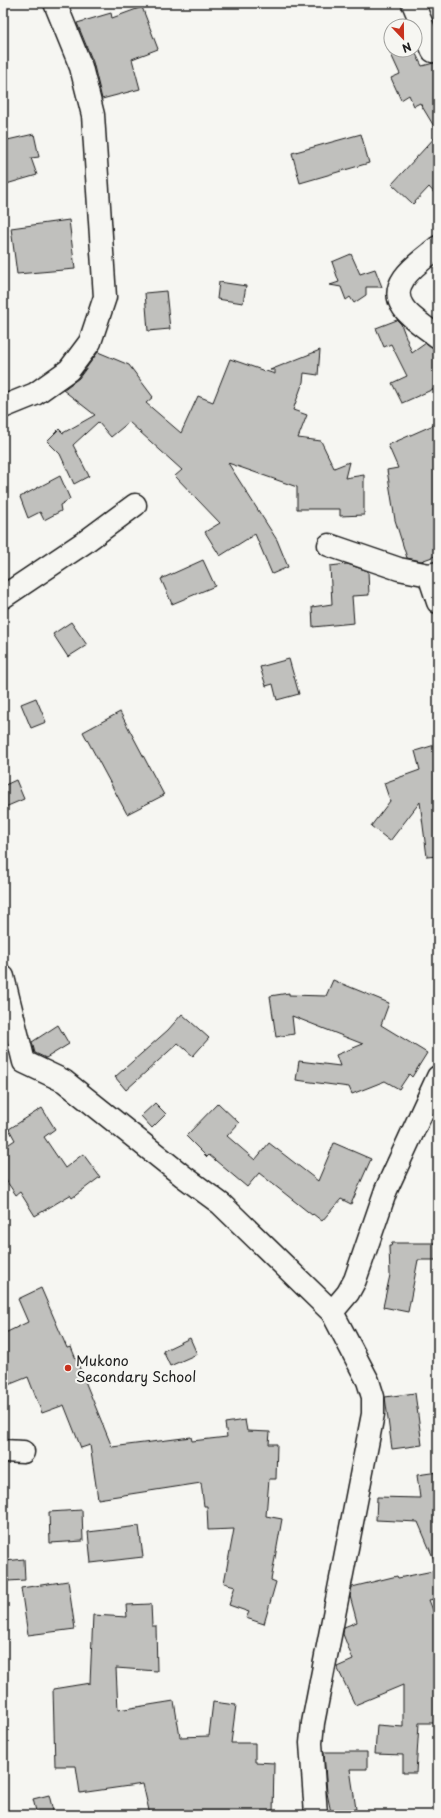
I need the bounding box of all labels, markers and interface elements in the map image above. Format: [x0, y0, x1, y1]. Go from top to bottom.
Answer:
north arrow [383, 18, 423, 58]
text: N [399, 38, 414, 57]
place label: Mukono Secondary School [76, 1350, 196, 1387]
marker: Mukono Secondary School [63, 1363, 73, 1373]

